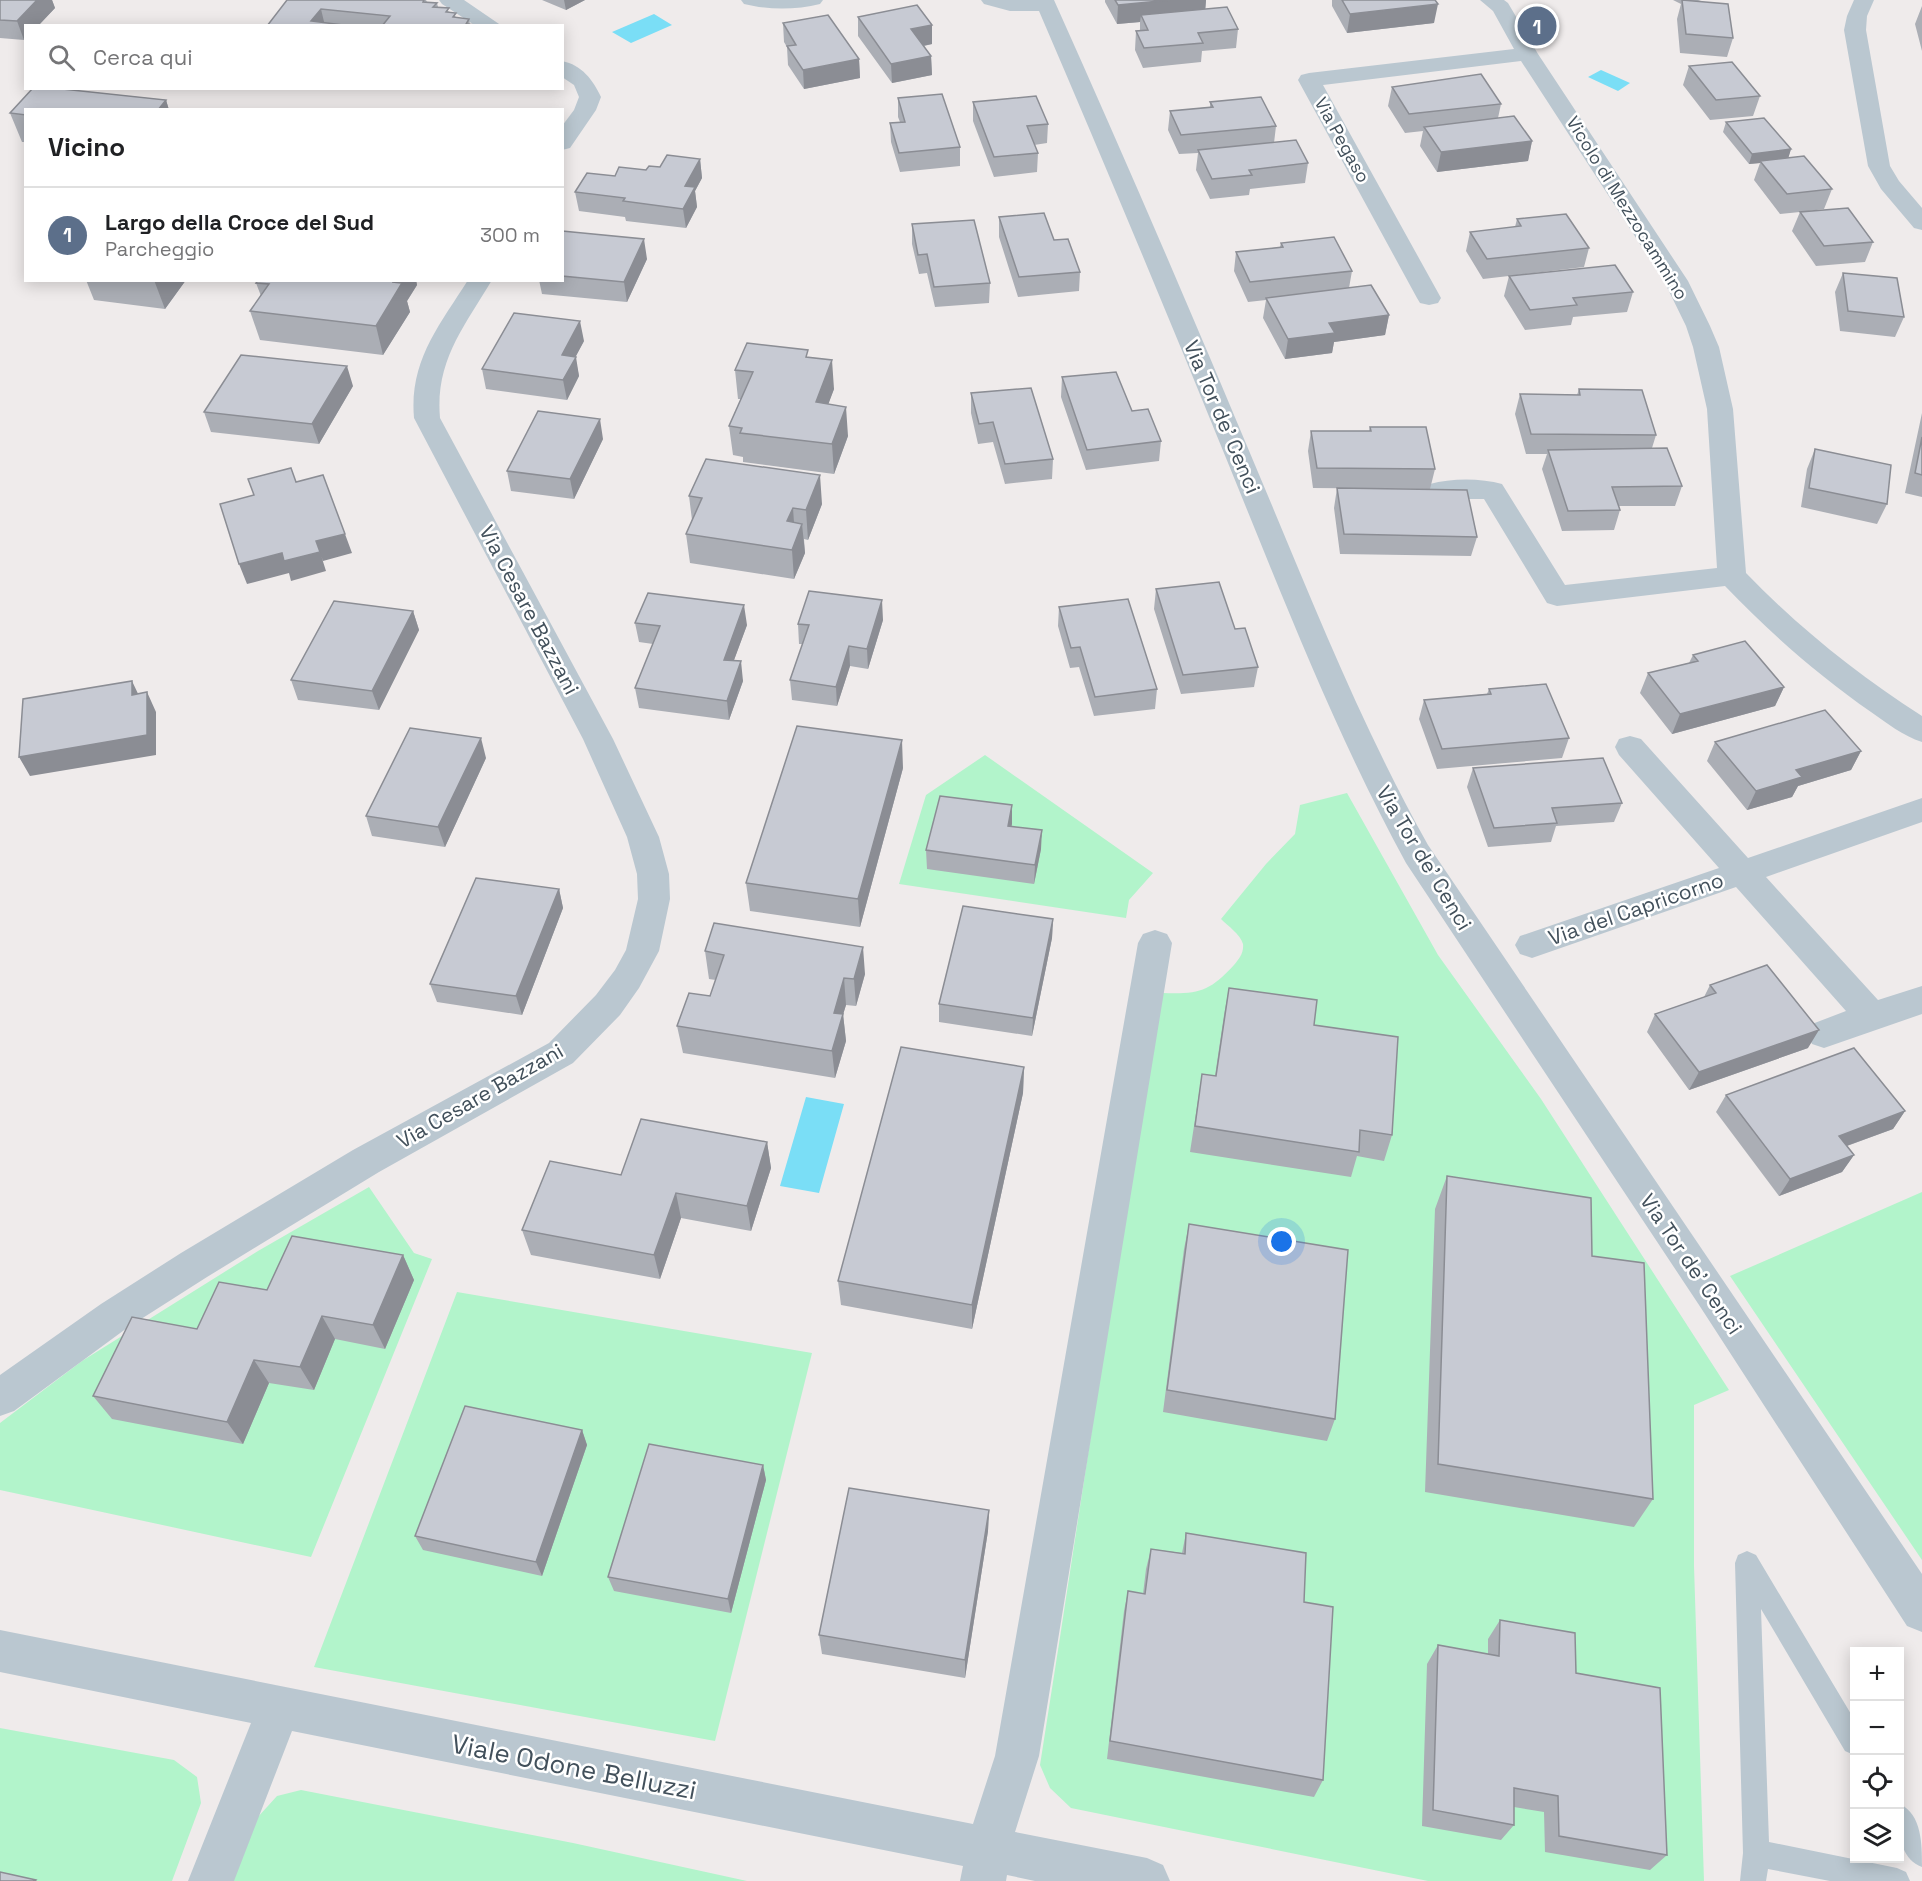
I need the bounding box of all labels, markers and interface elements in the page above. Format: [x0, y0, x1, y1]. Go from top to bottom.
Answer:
pin: 1 [1518, 3, 1556, 48]
search box [24, 24, 564, 90]
icon: search [45, 41, 78, 74]
text: Cerca qui [93, 43, 193, 71]
street label: Via Pegaso [1310, 93, 1375, 187]
street label: Vicolo di Mezzocammino [1561, 112, 1693, 304]
text: Vicino [48, 130, 125, 164]
text: Largo della Croce del Sud [105, 208, 374, 236]
text: 1 [63, 222, 72, 248]
text: 300 m [480, 222, 540, 248]
text: Parcheggio [105, 236, 214, 262]
street label: Via Tor de' Cenci [1178, 336, 1267, 498]
street label: Via Cesare Bazzani [473, 521, 585, 699]
street label: Via Tor de' Cenci [1371, 780, 1478, 935]
street label: Via del Capricorno [1545, 866, 1727, 951]
street label: Via Cesare Bazzani [392, 1037, 568, 1154]
street label: Via Tor de' Cenci [1634, 1188, 1748, 1339]
your location [1267, 1227, 1296, 1256]
map controls [1850, 1647, 1904, 1863]
button: + [1850, 1647, 1904, 1701]
button: − [1850, 1701, 1904, 1755]
street label: Viale Odone Belluzzi [449, 1727, 699, 1807]
button: locate [1850, 1755, 1904, 1809]
button: layers [1850, 1809, 1904, 1863]

